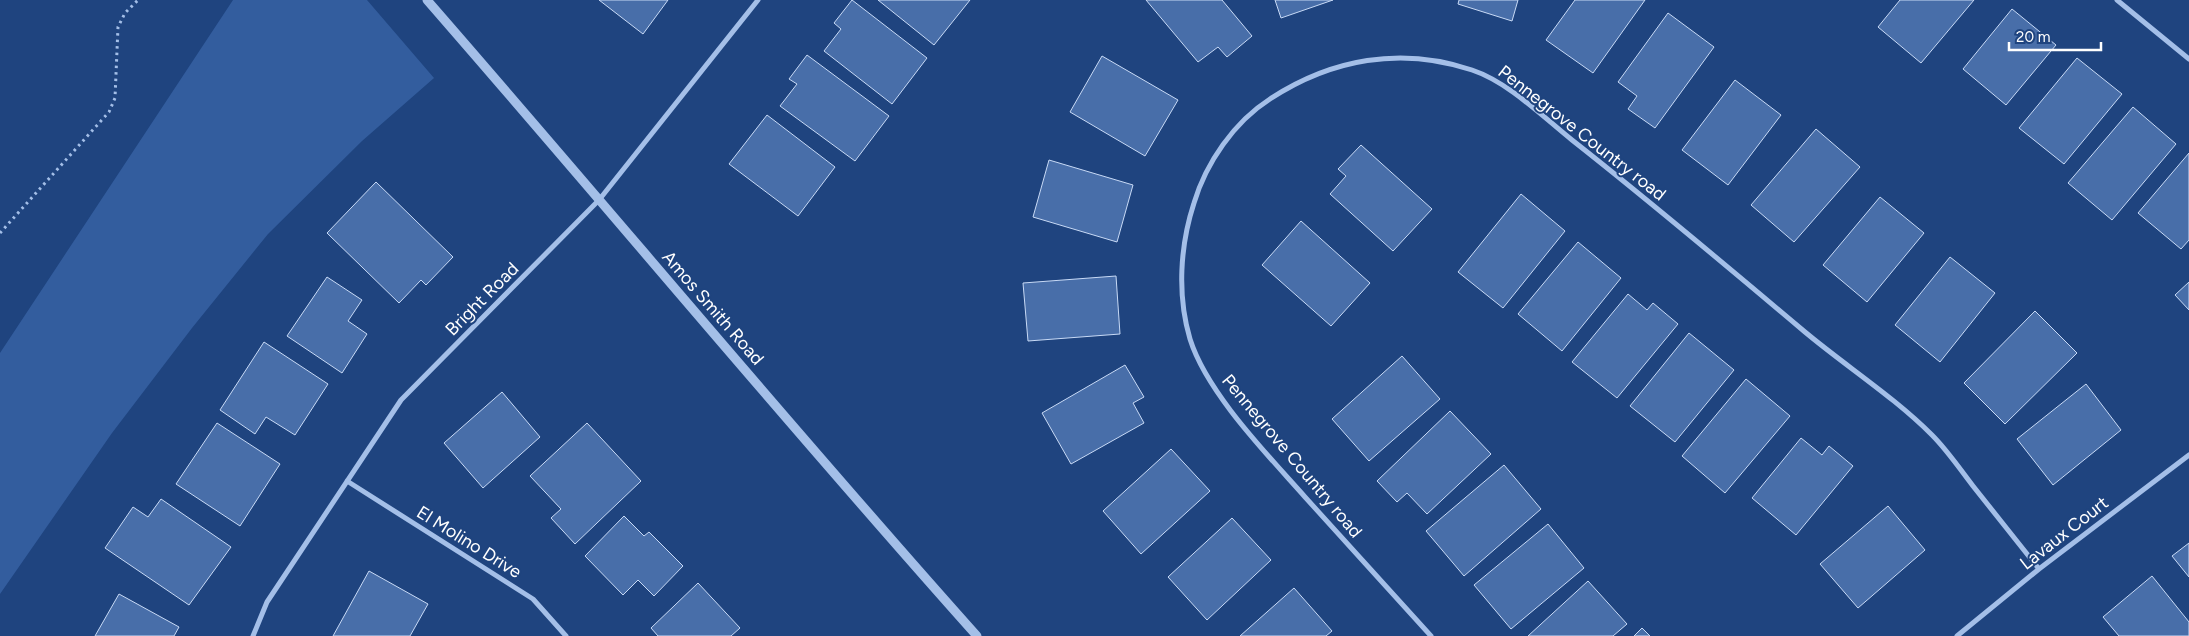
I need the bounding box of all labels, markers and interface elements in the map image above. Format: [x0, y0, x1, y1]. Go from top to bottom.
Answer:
scale bar [2009, 20, 2102, 52]
text: 20 m [2016, 28, 2050, 46]
street label: Pennegrove Country road [1494, 61, 1670, 205]
street label: Amos Smith Road [657, 246, 769, 370]
street label: Bright Road [441, 258, 523, 340]
street label: Pennegrove Country road [1217, 370, 1367, 542]
street label: Lavaux Court [2015, 492, 2113, 574]
street label: El Molino Drive [413, 501, 526, 583]

